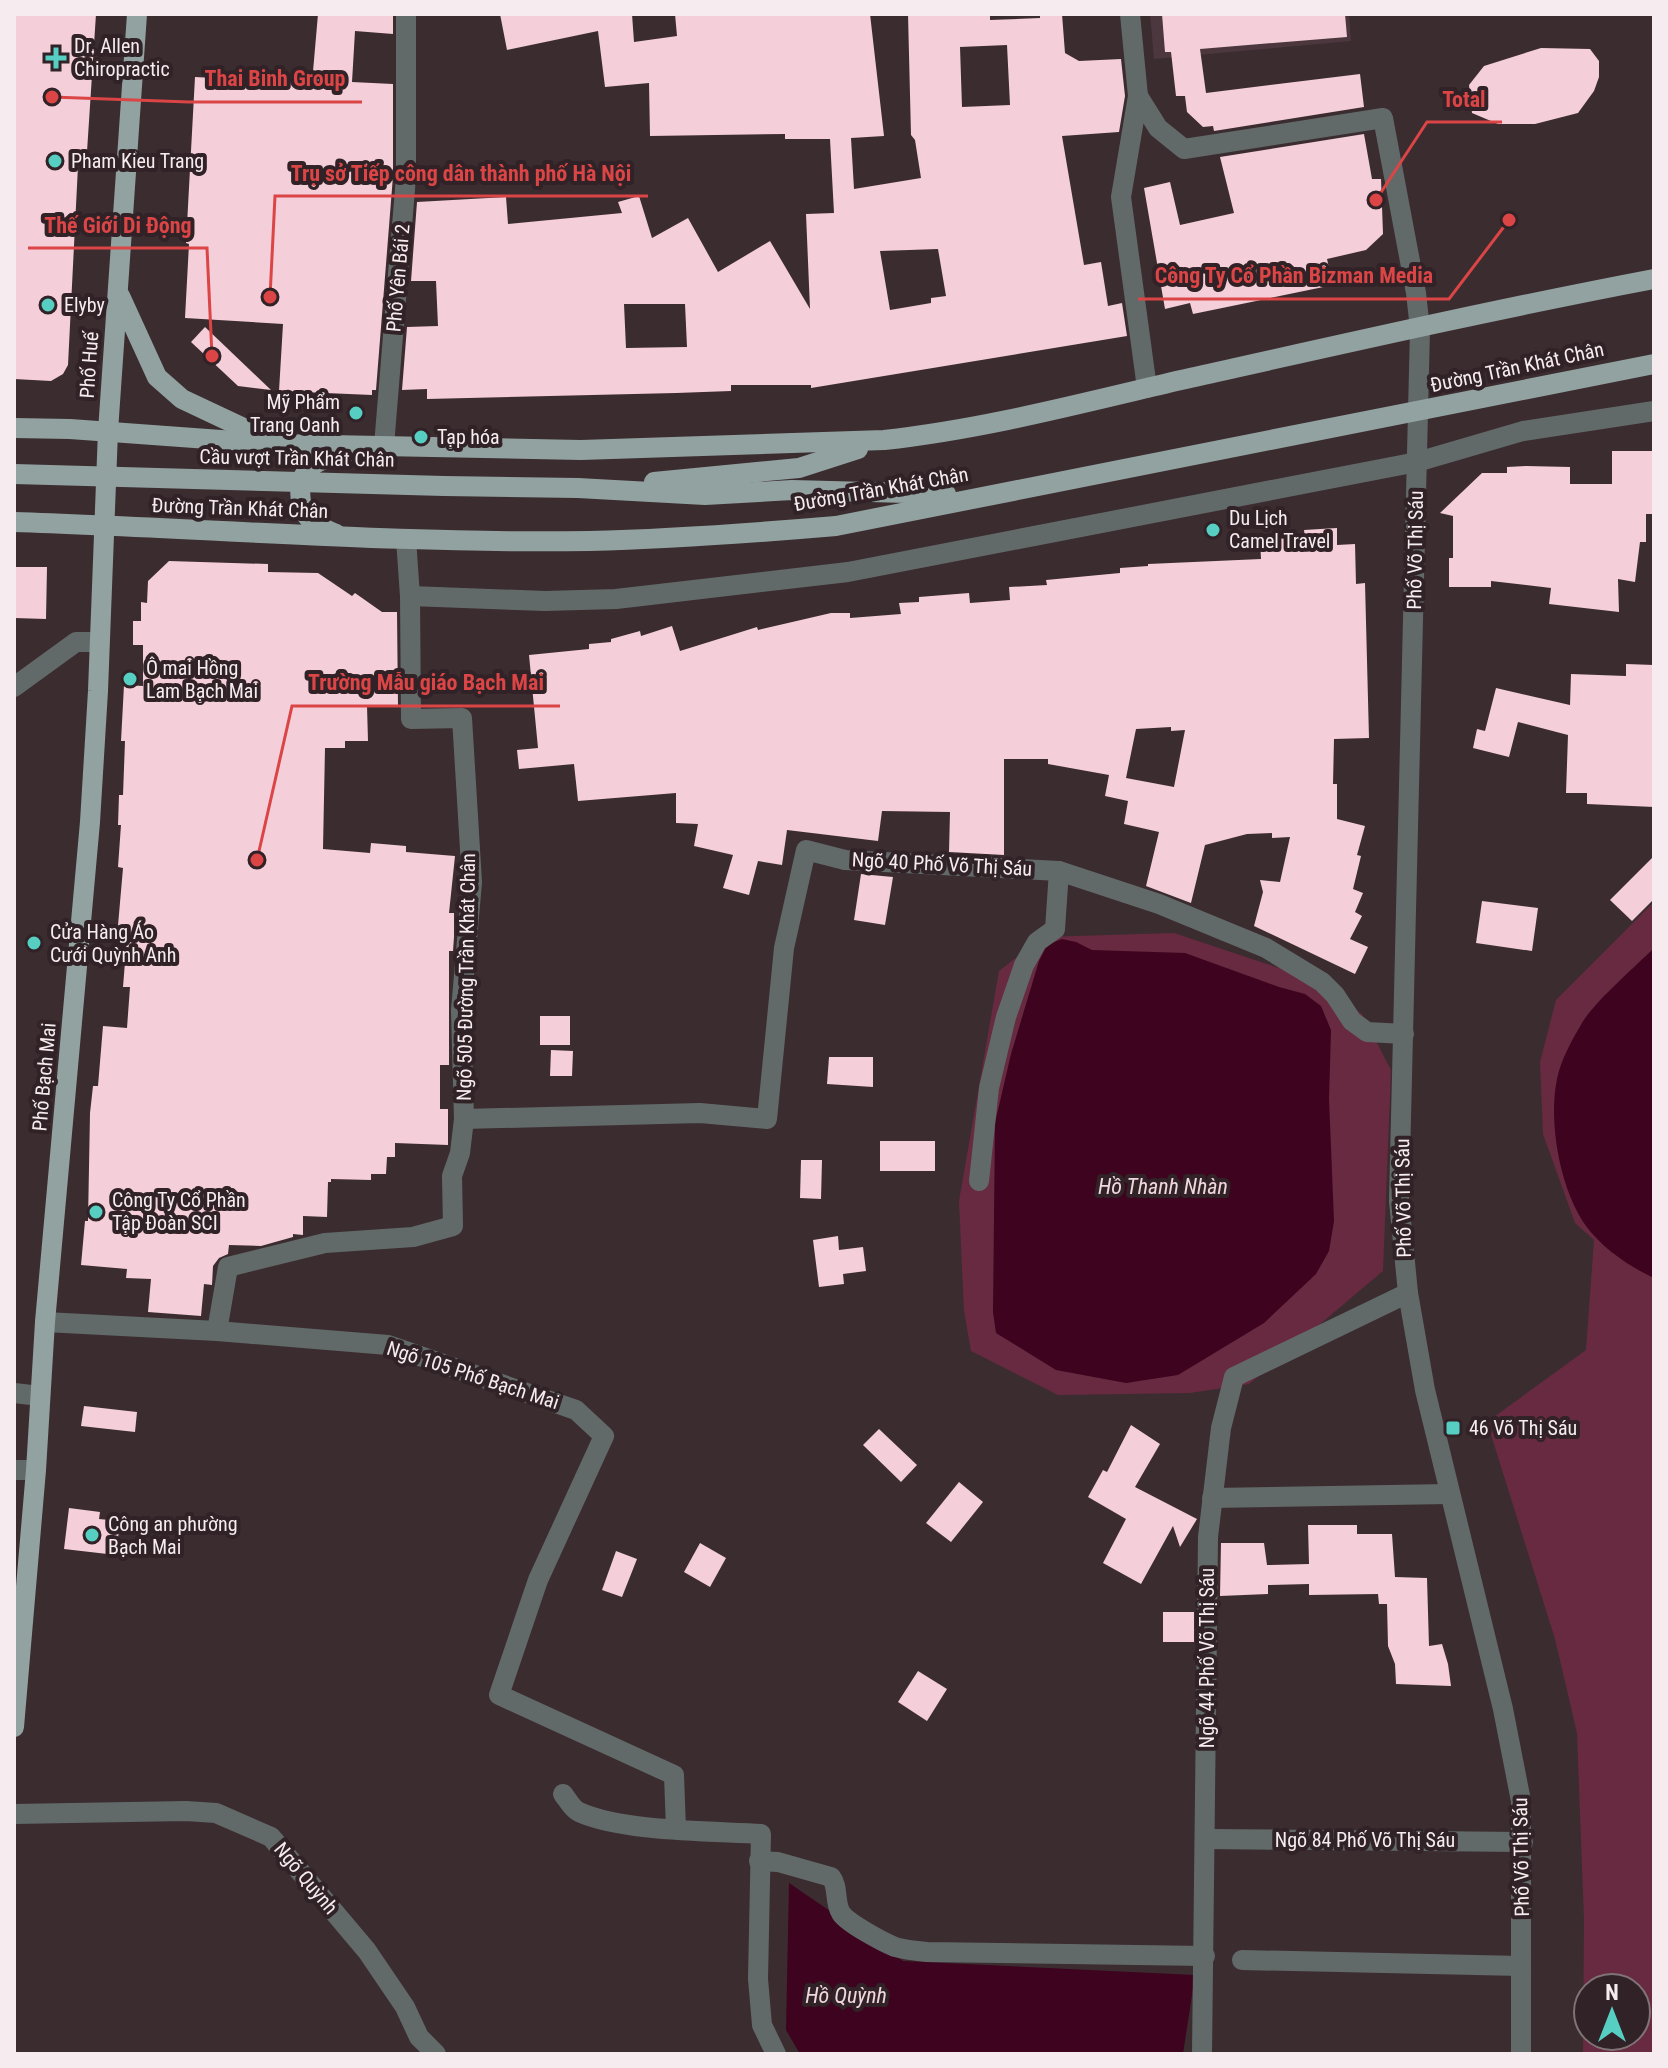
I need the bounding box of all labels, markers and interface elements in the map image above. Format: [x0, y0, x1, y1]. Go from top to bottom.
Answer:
place label: Dr. Allen Chiropractic [74, 34, 170, 81]
marker: Dr. Allen Chiropractic [45, 47, 67, 69]
callout: Thai Binh Group [189, 56, 362, 102]
text: Thai Binh Group [205, 66, 345, 91]
callout: Total [1427, 76, 1502, 122]
text: Total [1442, 87, 1486, 112]
place label: Pham Kieu Trang [71, 149, 204, 173]
callout: Trụ sở Tiếp công dân thành phố Hà Nội [275, 150, 648, 196]
marker: Pham Kieu Trang [46, 152, 64, 170]
text: Trụ sở Tiếp công dân thành phố Hà Nội [291, 161, 631, 186]
callout: Thế Giới Di Động [28, 202, 207, 248]
text: Thế Giới Di Động [44, 213, 192, 238]
street label: Phố Yên Bái 2 [381, 223, 415, 333]
callout: Công Ty Cổ Phần Bizman Media [1138, 253, 1449, 299]
text: Công Ty Cổ Phần Bizman Media [1155, 263, 1433, 288]
place label: Elyby [64, 293, 105, 317]
marker: Elyby [39, 296, 57, 314]
street label: Phố Huế [75, 329, 103, 399]
street label: Đường Trần Khát Chân [1428, 337, 1606, 397]
place label: Mỹ Phẩm Trang Oanh [250, 390, 340, 437]
marker: Mỹ Phẩm Trang Oanh [347, 404, 365, 422]
place label: Tạp hóa [437, 425, 500, 449]
marker: Tạp hóa [412, 428, 430, 446]
street label: Cầu vượt Trần Khát Chân [199, 444, 395, 472]
street label: Đường Trần Khát Chân [792, 462, 970, 516]
street label: Phố Võ Thị Sáu [1402, 490, 1428, 610]
street label: Đường Trần Khát Chân [151, 493, 329, 523]
place label: Du Lịch Camel Travel [1229, 506, 1330, 553]
marker: Du Lịch Camel Travel [1204, 521, 1222, 539]
place label: Ô mai Hồng Lam Bạch Mai [146, 656, 258, 703]
callout: Trường Mẫu giáo Bạch Mai [292, 660, 560, 706]
marker: Ô mai Hồng Lam Bạch Mai [121, 670, 139, 688]
text: Trường Mẫu giáo Bạch Mai [308, 670, 544, 695]
street label: Ngõ 40 Phố Võ Thị Sáu [851, 847, 1033, 881]
street label: Ngõ 505 Đường Trần Khát Chân [452, 853, 480, 1101]
place label: Cửa Hàng Áo Cưới Quỳnh Anh [50, 920, 176, 967]
marker: Cửa Hàng Áo Cưới Quỳnh Anh [25, 934, 43, 952]
street label: Phố Bạch Mai [27, 1022, 61, 1132]
street label: Phố Võ Thị Sáu [1390, 1138, 1416, 1258]
water label: Hồ Thanh Nhàn [1098, 1174, 1228, 1199]
place label: Công Ty Cổ Phần Tập Đoàn SCI [112, 1188, 246, 1235]
marker: Công Ty Cổ Phần Tập Đoàn SCI [87, 1203, 105, 1221]
street label: Ngõ 105 Phố Bạch Mai [384, 1336, 562, 1414]
place label: 46 Võ Thị Sáu [1469, 1416, 1577, 1440]
marker: 46 Võ Thị Sáu [1444, 1419, 1462, 1437]
place label: Công an phường Bạch Mai [108, 1512, 238, 1559]
marker: Công an phường Bạch Mai [83, 1526, 101, 1544]
street label: Ngõ 44 Phố Võ Thị Sáu [1195, 1568, 1219, 1748]
street label: Phố Võ Thị Sáu [1508, 1797, 1534, 1917]
street label: Ngõ 84 Phố Võ Thị Sáu [1275, 1828, 1455, 1852]
street label: Ngõ Quỳnh [269, 1837, 343, 1919]
north arrow [1572, 1972, 1652, 2052]
text: N [1605, 1980, 1619, 2005]
water label: Hồ Quỳnh [805, 1983, 887, 2008]

